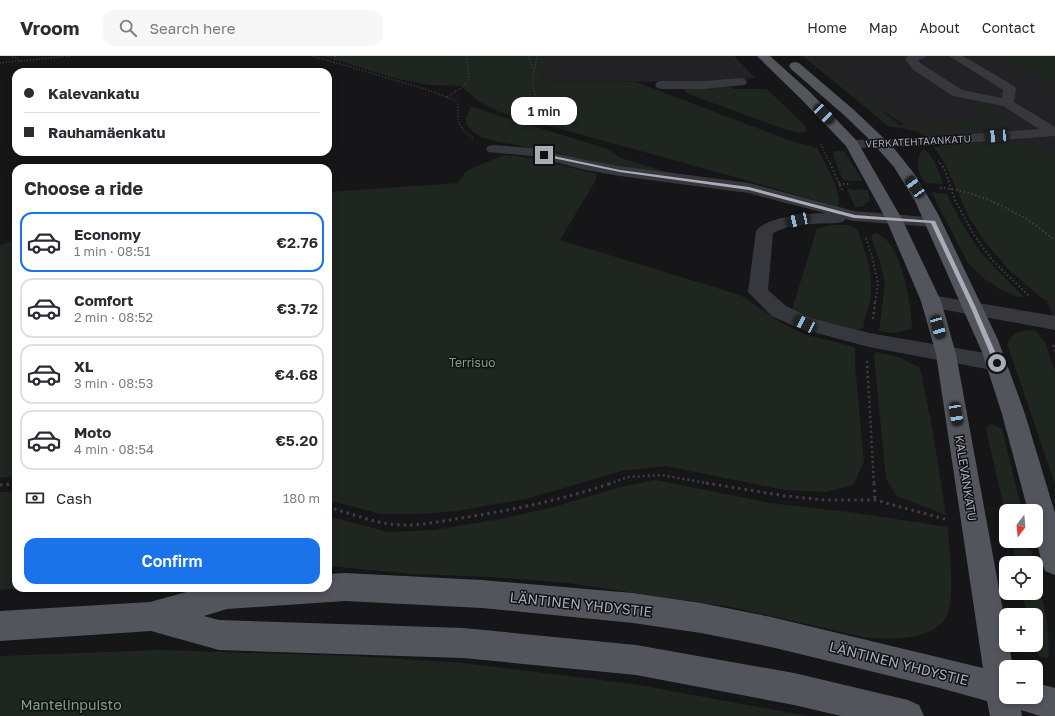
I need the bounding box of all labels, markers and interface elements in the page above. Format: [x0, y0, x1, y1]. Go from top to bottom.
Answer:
search box [103, 10, 383, 46]
text: Vroom [20, 16, 79, 39]
icon: search [117, 17, 139, 39]
text: Search here [149, 19, 235, 37]
text: Home [807, 19, 847, 36]
text: Map [869, 19, 897, 36]
text: About [919, 19, 960, 36]
text: Contact [982, 19, 1035, 36]
text: Kalevankatu [48, 84, 139, 102]
callout: 1 min [511, 97, 577, 125]
car [811, 101, 837, 127]
text: 1 min [528, 103, 560, 119]
text: Rauhamäenkatu [48, 123, 166, 141]
car [985, 129, 1009, 143]
street label: VERKATEHTAANKATU [865, 132, 971, 150]
route end [535, 146, 553, 164]
car [903, 174, 927, 200]
text: Choose a ride [24, 177, 143, 199]
car [785, 211, 811, 229]
icon: car [26, 224, 62, 260]
text: Economy [74, 225, 141, 243]
text: €2.76 [277, 233, 318, 251]
text: 1 min · 08:51 [74, 243, 151, 259]
icon: car [26, 290, 62, 326]
text: Comfort [74, 291, 133, 309]
text: €3.72 [277, 299, 318, 317]
text: 2 min · 08:52 [74, 309, 153, 325]
car [792, 313, 818, 335]
car [929, 314, 947, 340]
route start [988, 354, 1006, 372]
park label: Terrisuo [449, 355, 495, 370]
icon: car [26, 356, 62, 392]
text: XL [74, 357, 93, 375]
text: €4.68 [275, 365, 318, 383]
text: 3 min · 08:53 [74, 375, 153, 391]
car [948, 401, 964, 427]
icon: car [26, 422, 62, 458]
text: Moto [74, 423, 111, 441]
text: €5.20 [275, 431, 318, 449]
street label: KALEVANKATU [952, 434, 980, 522]
text: 4 min · 08:54 [74, 441, 154, 457]
icon: cash [24, 487, 46, 509]
text: Cash [56, 489, 92, 507]
text: 180 m [283, 490, 320, 506]
north arrow [999, 504, 1043, 548]
map controls [999, 504, 1043, 704]
button: Confirm [24, 538, 320, 584]
button: locate [999, 556, 1043, 600]
street label: LÄNTINEN YHDYSTIE [509, 588, 653, 620]
button: + [999, 608, 1043, 652]
street label: LÄNTINEN YHDYSTIE [828, 637, 970, 689]
button: − [999, 660, 1043, 704]
park label: Mantelinpuisto [20, 696, 122, 713]

